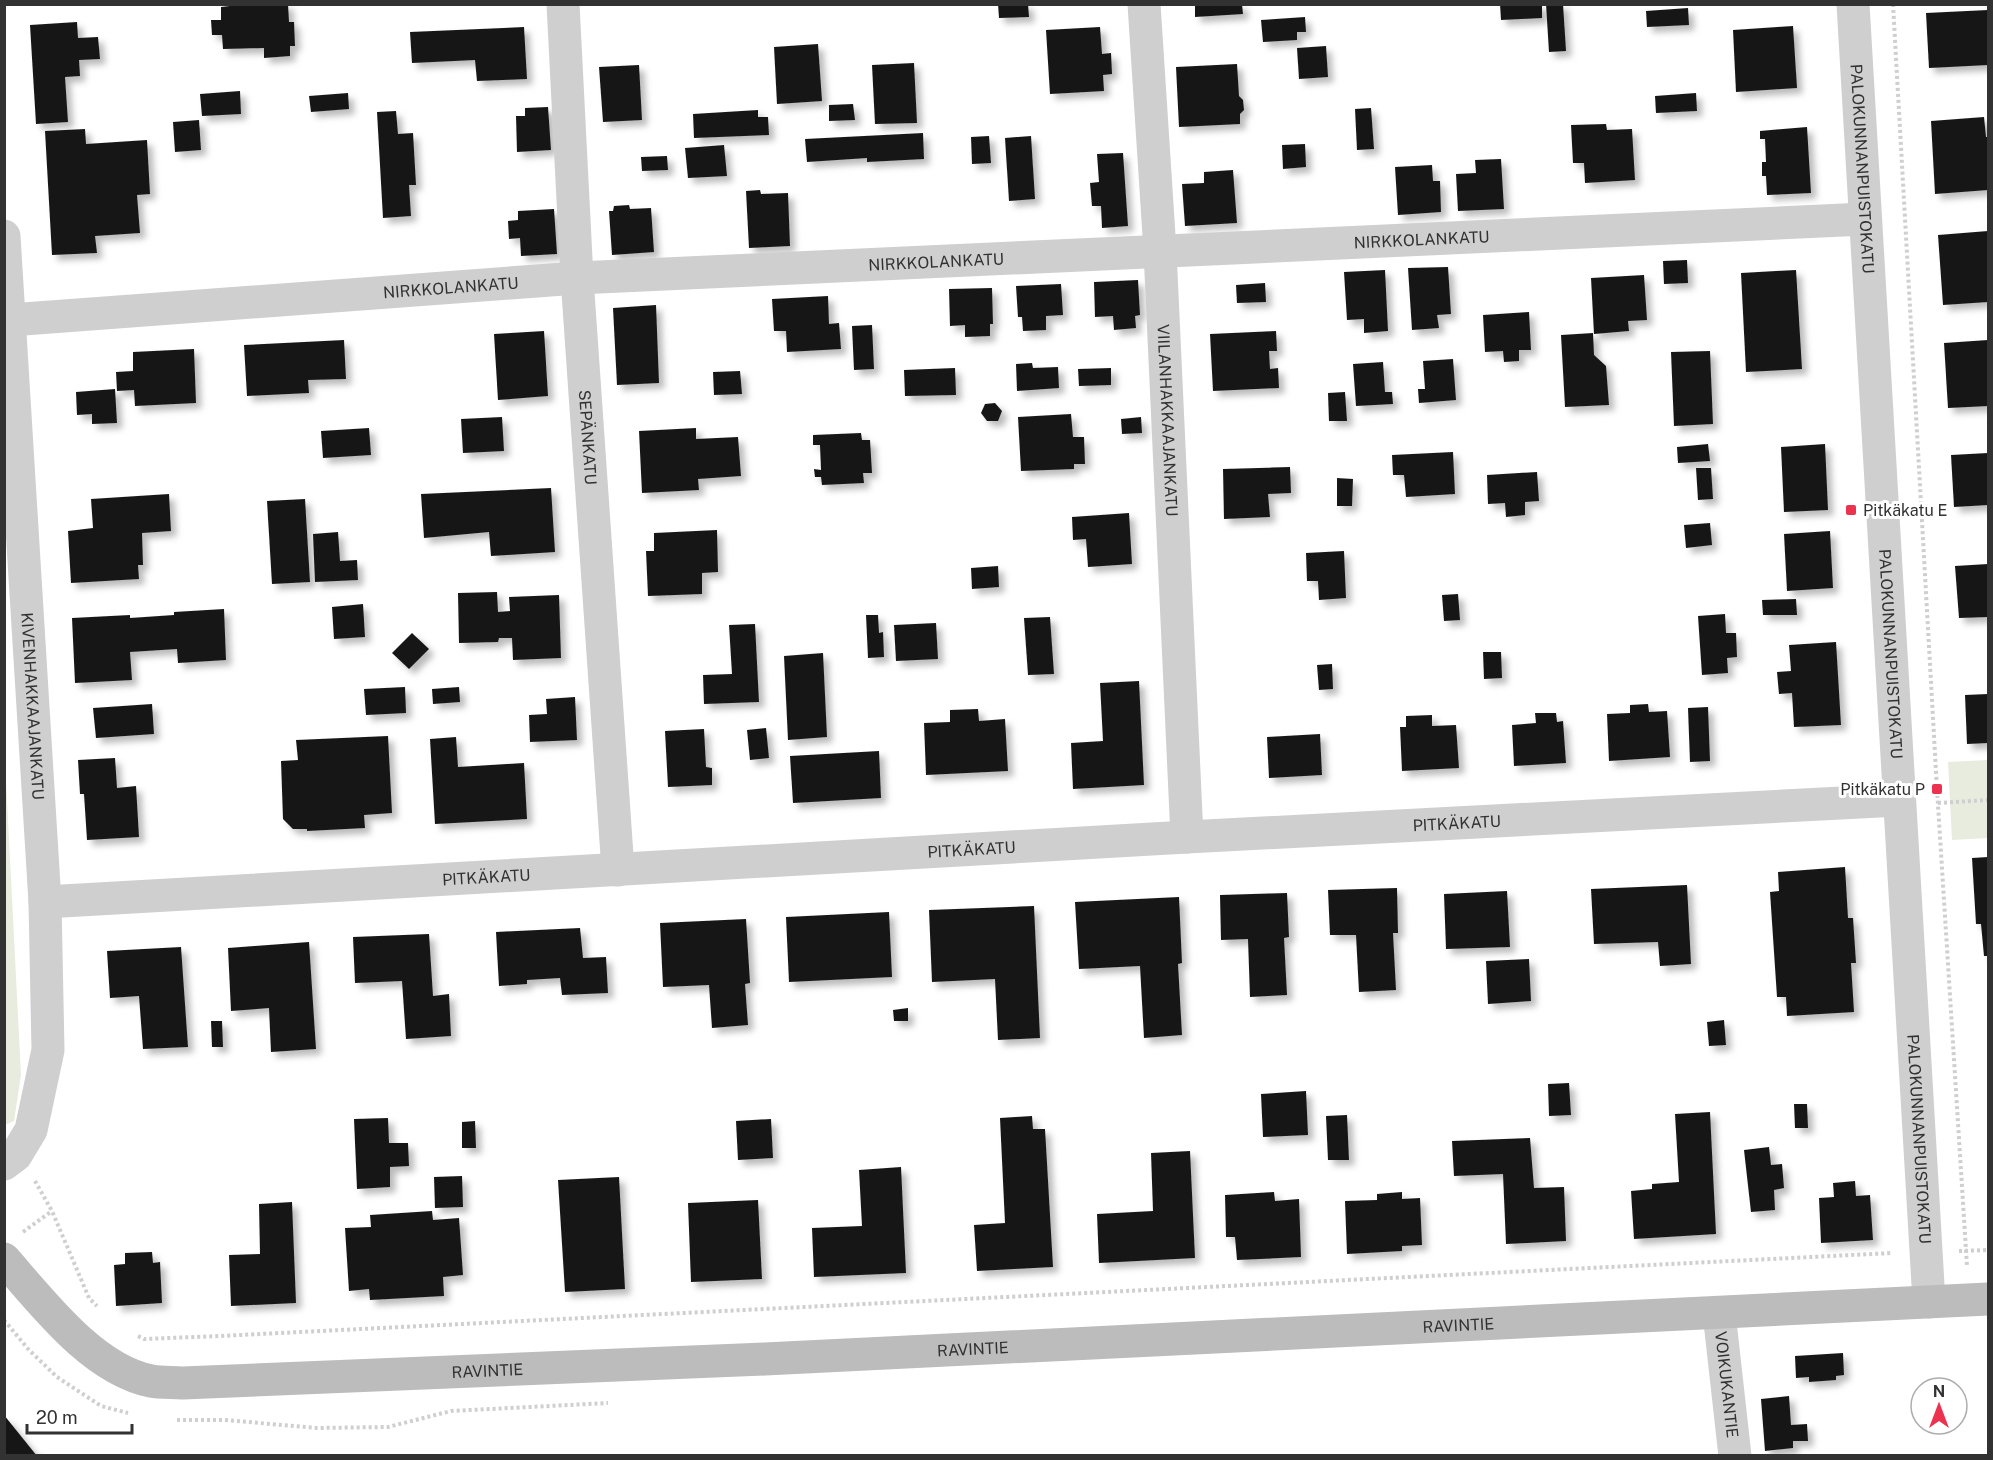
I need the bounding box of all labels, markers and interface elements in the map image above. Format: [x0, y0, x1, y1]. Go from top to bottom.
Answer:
street label: PALOKUNNANPUISTOKATU [1847, 63, 1878, 274]
street label: NIRKKOLANKATU [1353, 227, 1490, 252]
street label: NIRKKOLANKATU [868, 249, 1004, 274]
street label: NIRKKOLANKATU [382, 273, 519, 302]
street label: VIILANHAKKAAJANKATU [1154, 324, 1182, 517]
street label: SEPÄNKATU [575, 389, 601, 485]
place label: Pitkäkatu E [1863, 501, 1948, 520]
marker: Pitkäkatu E [1844, 503, 1858, 517]
street label: PALOKUNNANPUISTOKATU [1875, 548, 1907, 759]
street label: KIVENHAKKAAJANKATU [18, 612, 48, 801]
place label: Pitkäkatu P [1840, 780, 1925, 799]
marker: Pitkäkatu P [1930, 782, 1944, 796]
street label: PITKÄKATU [1412, 811, 1501, 835]
street label: PITKÄKATU [927, 837, 1016, 861]
street label: PITKÄKATU [442, 865, 531, 889]
street label: PALOKUNNANPUISTOKATU [1904, 1034, 1935, 1244]
street label: RAVINTIE [1422, 1314, 1495, 1336]
street label: VOIKUKANTIE [1712, 1330, 1742, 1439]
street label: RAVINTIE [937, 1338, 1009, 1360]
street label: RAVINTIE [451, 1359, 524, 1381]
north arrow [1909, 1376, 1969, 1436]
text: N [1933, 1382, 1945, 1401]
scale bar [27, 1397, 132, 1435]
text: 20 m [36, 1407, 78, 1428]

